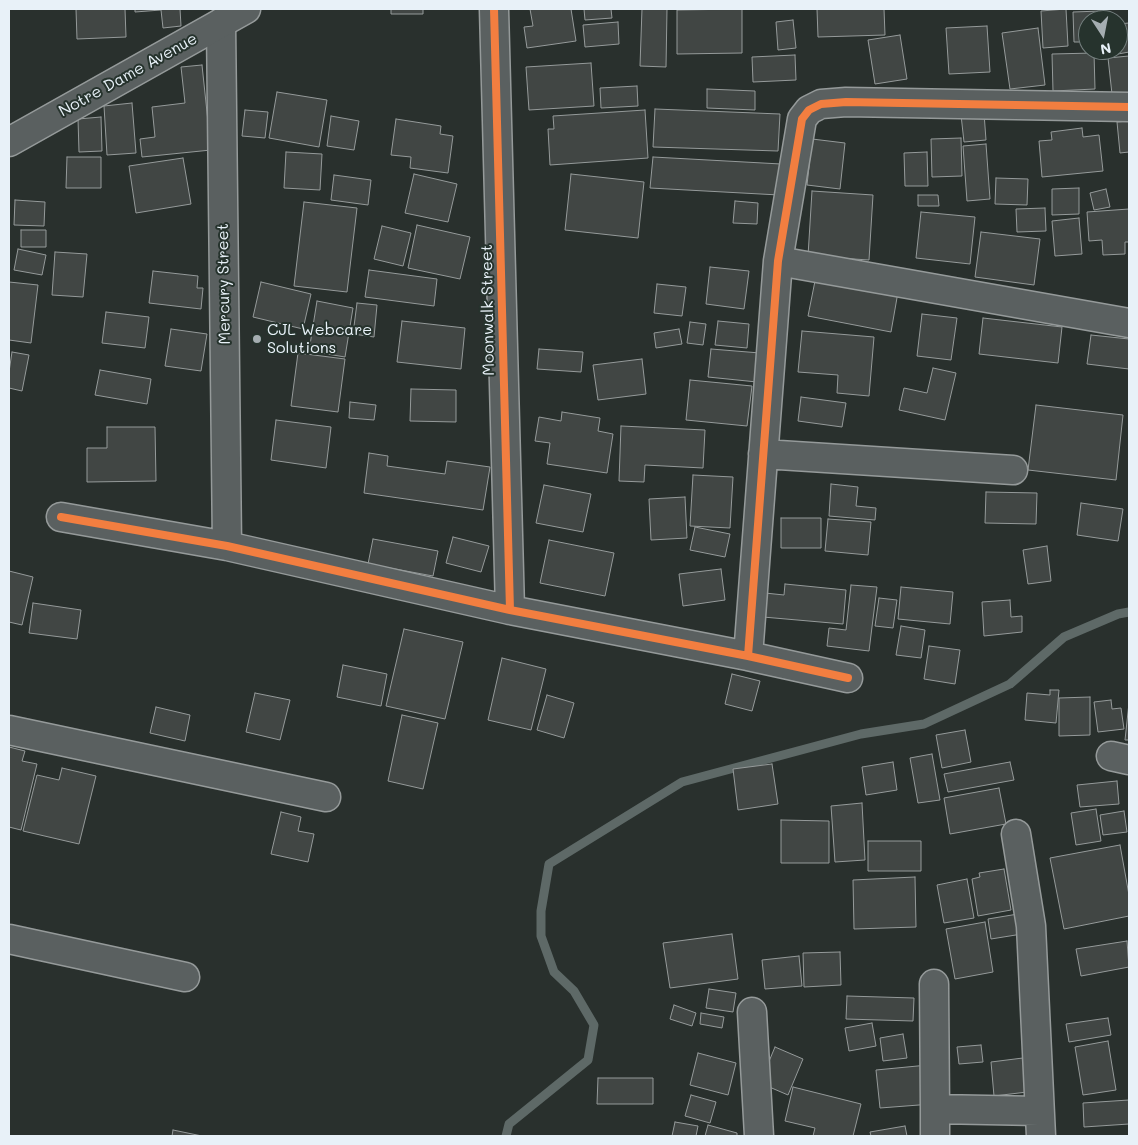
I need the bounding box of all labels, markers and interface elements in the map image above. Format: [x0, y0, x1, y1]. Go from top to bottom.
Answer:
north arrow [1078, 10, 1128, 60]
street label: Notre Dame Avenue [55, 29, 201, 121]
text: N [1099, 39, 1113, 60]
street label: Mercury Street [213, 223, 235, 345]
street label: Moonwalk Street [477, 244, 499, 376]
place label: CJL Webcare Solutions [267, 320, 372, 358]
marker: CJL Webcare Solutions [251, 333, 263, 345]

